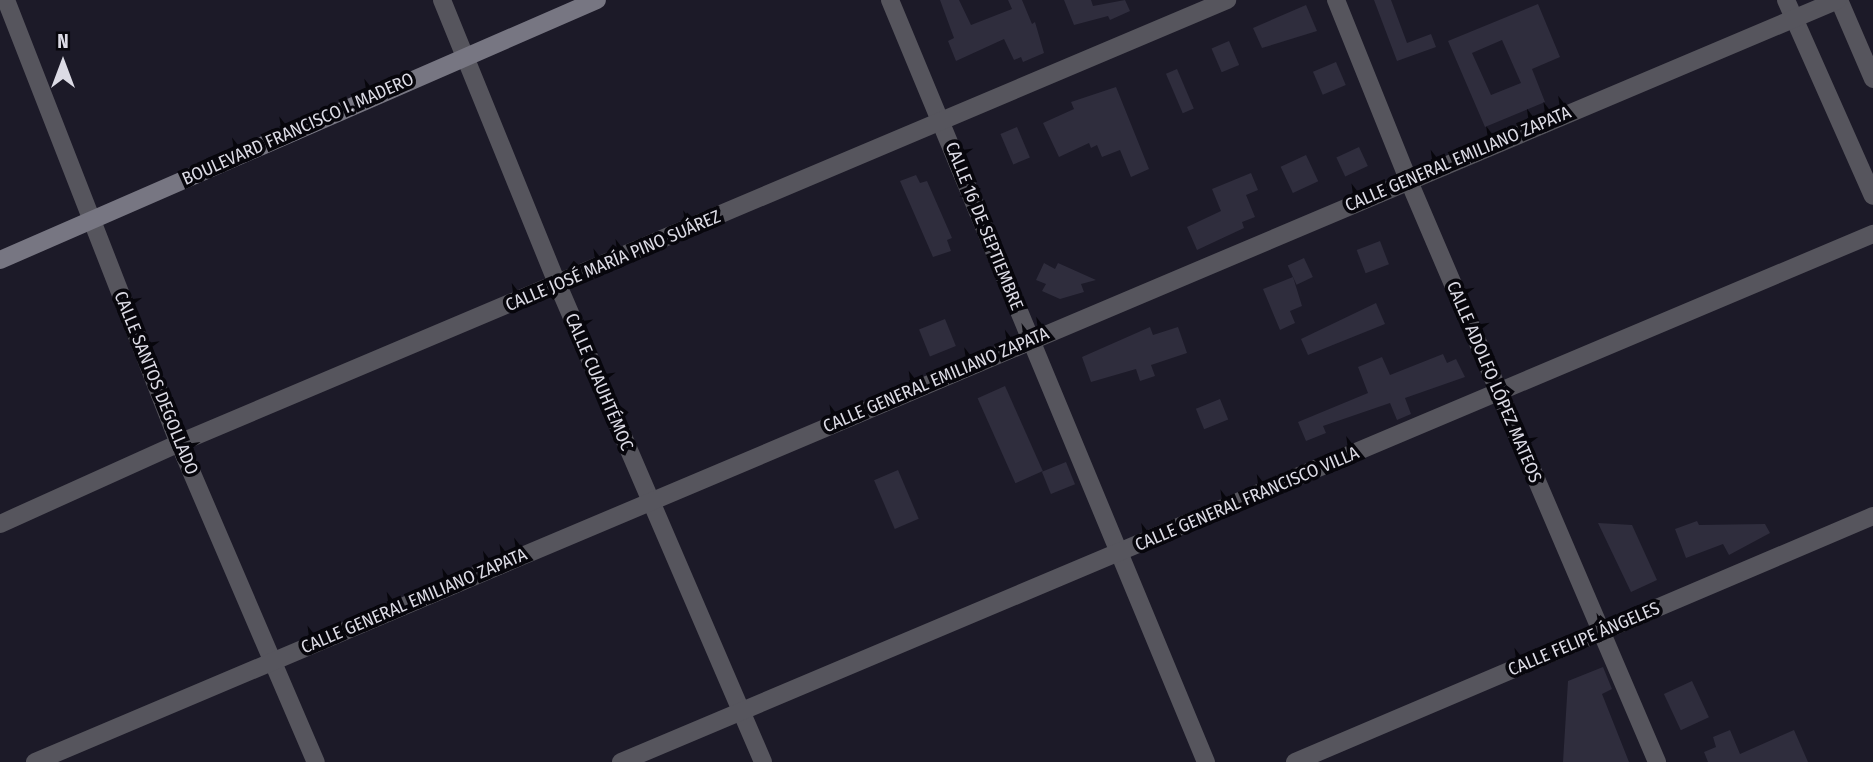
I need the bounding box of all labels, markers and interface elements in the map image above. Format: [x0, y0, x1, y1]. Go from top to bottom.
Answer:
north arrow [28, 28, 98, 98]
text: N [57, 30, 69, 53]
street label: BOULEVARD FRANCISCO I. MADERO [179, 68, 417, 190]
street label: CALLE GENERAL EMILIANO ZAPATA [1342, 102, 1574, 216]
street label: CALLE 16 DE SEPTIEMBRE [940, 139, 1028, 313]
street label: CALLE JOSÉ MARÍA PINO SUÁREZ [502, 206, 724, 316]
street label: CALLE ADOLFO LÓPEZ MATEOS [1442, 278, 1546, 486]
street label: CALLE SANTOS DEGOLLADO [109, 288, 203, 478]
street label: CALLE CUAUHTÉMOC [560, 310, 638, 454]
street label: CALLE GENERAL EMILIANO ZAPATA [820, 323, 1052, 437]
street label: CALLE GENERAL FRANCISCO VILLA [1132, 442, 1362, 556]
street label: CALLE GENERAL EMILIANO ZAPATA [298, 544, 530, 658]
street label: CALLE FELIPE ÁNGELES [1505, 597, 1663, 681]

